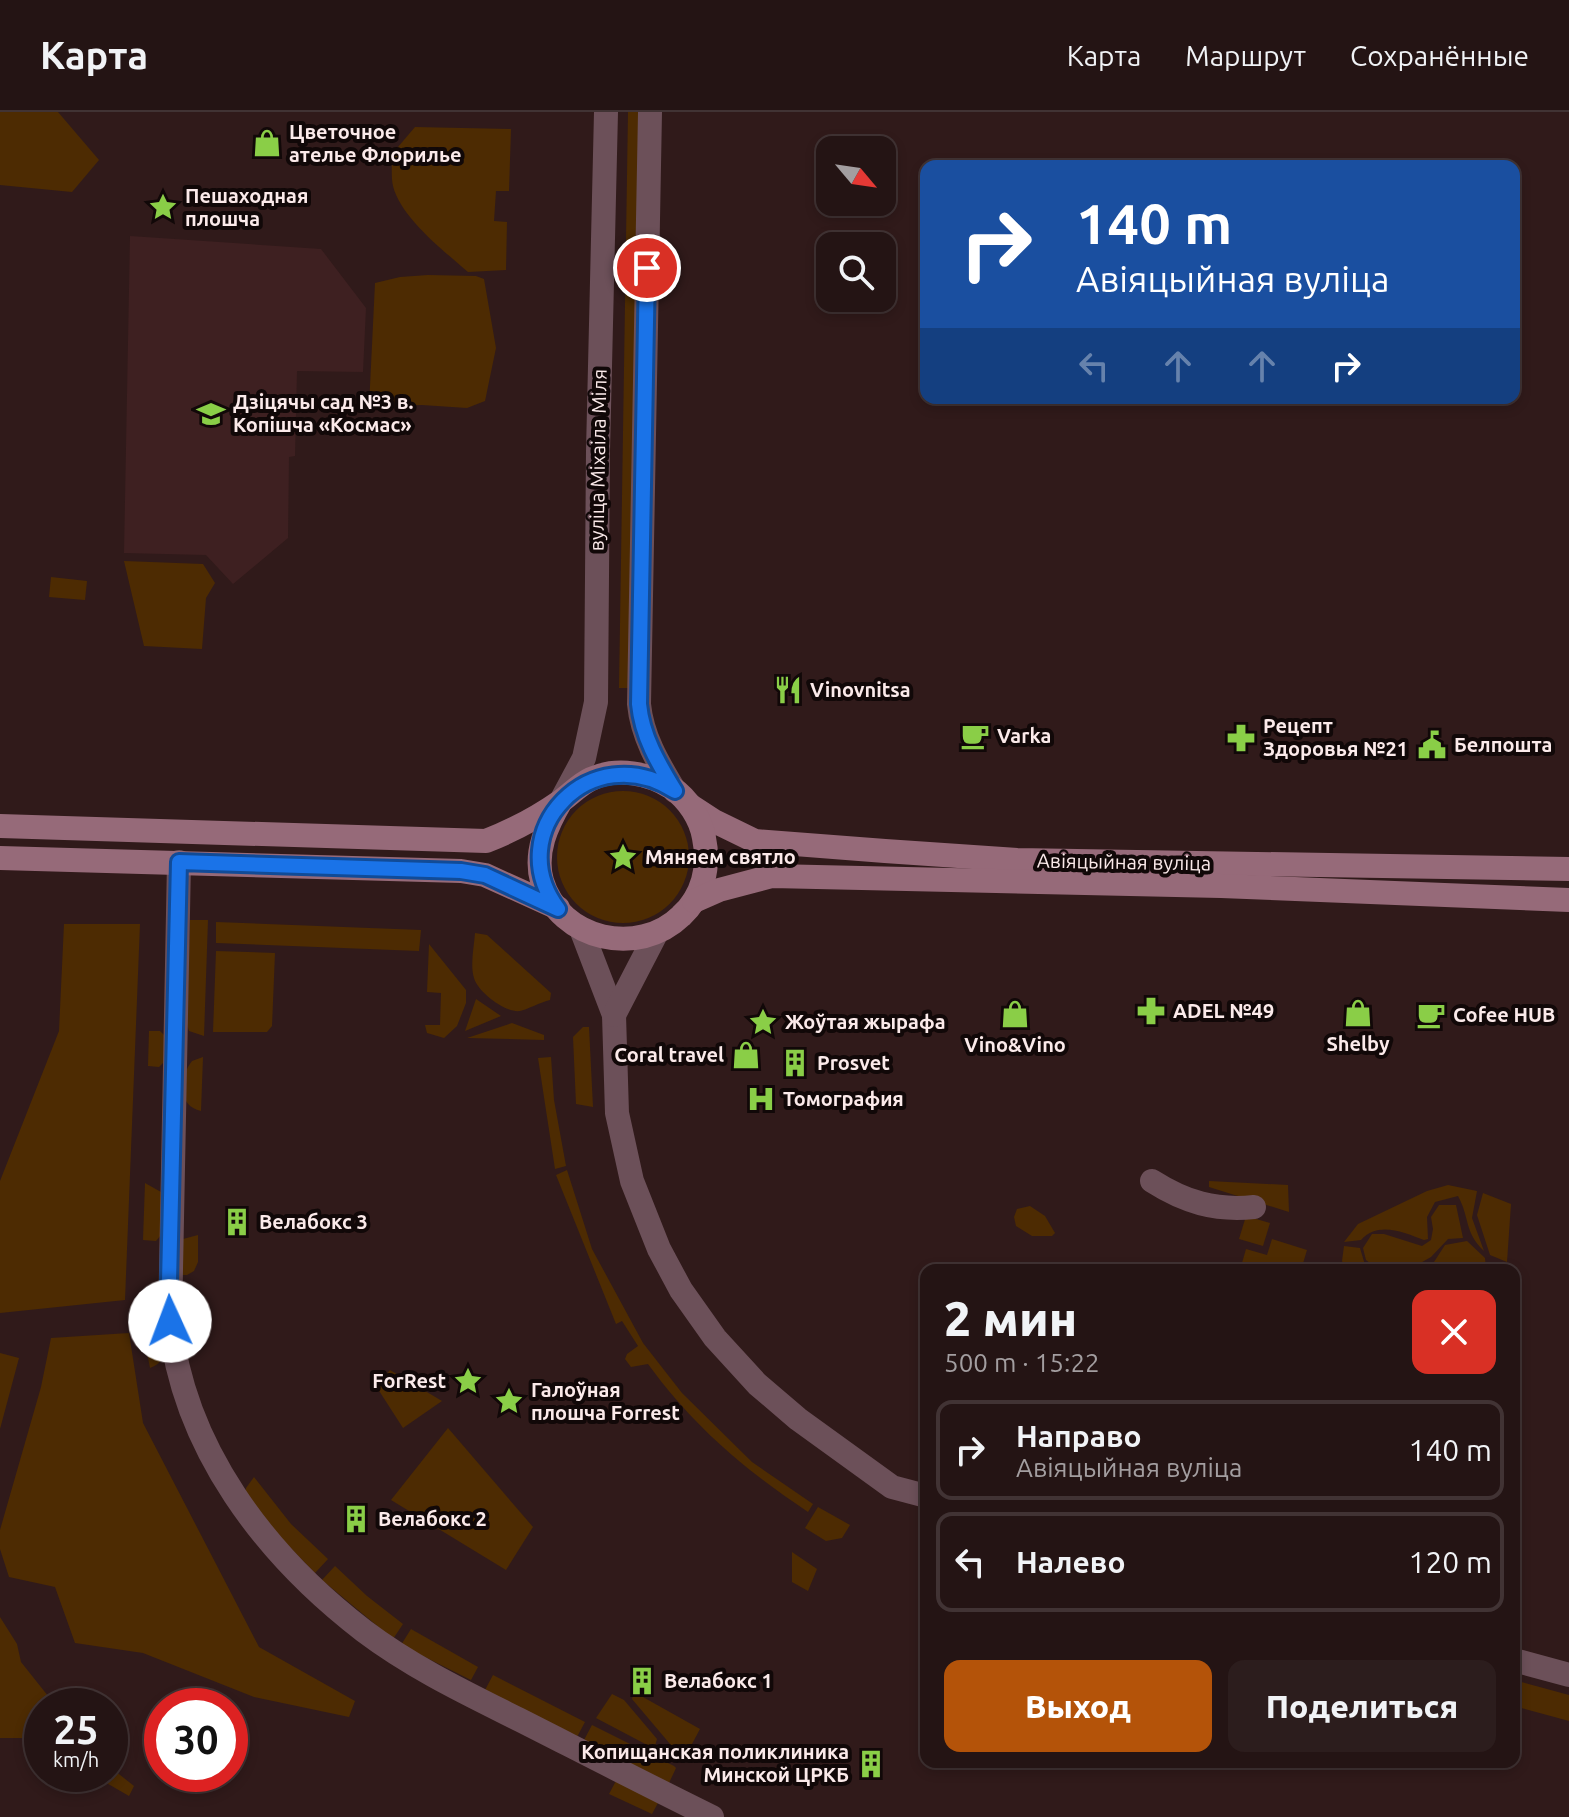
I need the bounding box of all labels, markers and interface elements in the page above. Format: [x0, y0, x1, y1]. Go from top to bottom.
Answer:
text: Карта [40, 34, 148, 76]
text: Карта [1067, 40, 1141, 71]
text: Маршрут [1185, 40, 1306, 71]
text: Сохранённые [1350, 40, 1529, 71]
place label: Цветочное ателье Флорилье [289, 120, 461, 166]
shop icon: Цветочное ателье Флорилье [252, 128, 282, 158]
north arrow [816, 136, 896, 216]
map controls [816, 136, 896, 312]
place label: Пешаходная плошча [185, 184, 308, 230]
place icon: Пешаходная плошча [148, 192, 178, 222]
icon: right [944, 192, 1048, 296]
text: 140 m [1076, 192, 1232, 255]
button: search [816, 232, 896, 312]
pin [613, 234, 681, 302]
icon: arrive [625, 246, 669, 290]
text: Авіяцыйная вуліца [1076, 258, 1389, 299]
icon: left [1072, 344, 1116, 388]
icon: ahead [1156, 344, 1200, 388]
icon: ahead [1240, 344, 1284, 388]
icon: right [1324, 344, 1368, 388]
street label: вуліца Міхаіла Міля [584, 369, 611, 551]
place label: Дзіцячы сад №3 в. Копішча «Космас» [233, 390, 414, 436]
school or university icon: Дзіцячы сад №3 в. Копішча «Космас» [196, 399, 226, 429]
restaurant icon: Vinovnitsa [773, 675, 803, 705]
place label: Vinovnitsa [810, 678, 911, 701]
place label: Рецепт Здоровья №21 [1263, 714, 1408, 760]
cafe icon: Varka [960, 721, 990, 751]
pharmacy icon: Рецепт Здоровья №21 [1226, 723, 1256, 753]
place label: Varka [997, 724, 1051, 747]
public building icon: Белпошта [1417, 730, 1447, 760]
place label: Белпошта [1454, 733, 1552, 756]
place icon: Мяняем святло [608, 842, 638, 872]
place label: Мяняем святло [645, 845, 796, 868]
street label: Авіяцыйная вуліца [1037, 848, 1211, 875]
pharmacy icon: ADEL №49 [1136, 996, 1166, 1026]
shop icon: Shelby [1343, 998, 1373, 1028]
shop icon: Vino&Vino [1000, 999, 1030, 1029]
place label: ADEL №49 [1173, 999, 1274, 1022]
cafe icon: Cofee HUB [1416, 1000, 1446, 1030]
place label: Cofee HUB [1453, 1003, 1555, 1026]
place icon: Жоўтая жырафа [748, 1007, 778, 1037]
place label: Жоўтая жырафа [785, 1010, 946, 1033]
place label: Shelby [1326, 1032, 1390, 1055]
place label: Vino&Vino [964, 1033, 1066, 1056]
shop icon: Coral travel [731, 1040, 761, 1070]
place label: Coral travel [614, 1043, 724, 1066]
building icon: Prosvet [780, 1048, 810, 1078]
place label: Prosvet [817, 1051, 890, 1074]
hospital icon: Томография [746, 1084, 776, 1114]
place label: Томография [783, 1087, 904, 1110]
building icon: Велабокс 3 [222, 1207, 252, 1237]
place label: Велабокс 3 [259, 1210, 368, 1233]
position arrow [128, 1279, 212, 1363]
button: close [1412, 1290, 1496, 1374]
text: 2 мин [944, 1291, 1077, 1345]
text: 500 m · 15:22 [944, 1348, 1100, 1377]
place icon: ForRest [453, 1366, 483, 1396]
place label: ForRest [372, 1369, 446, 1392]
place label: Галоўная плошча Forrest [531, 1378, 680, 1424]
place icon: Галоўная плошча Forrest [494, 1386, 524, 1416]
text: Направо [1016, 1419, 1142, 1453]
icon: right [948, 1428, 992, 1472]
text: 140 m [1408, 1433, 1492, 1467]
text: Авіяцыйная вуліца [1016, 1453, 1242, 1482]
building icon: Велабокс 2 [341, 1504, 371, 1534]
place label: Велабокс 2 [378, 1507, 487, 1530]
icon: left [948, 1540, 992, 1584]
text: Налево [1016, 1545, 1126, 1579]
text: 120 m [1408, 1545, 1492, 1579]
button: Выход [944, 1660, 1212, 1752]
button: Поделиться [1228, 1660, 1496, 1752]
building icon: Велабокс 1 [627, 1666, 657, 1696]
place label: Велабокс 1 [664, 1669, 773, 1692]
speed limit sign: 30 [144, 1688, 248, 1792]
text: 25 [53, 1707, 99, 1752]
place label: Копищанская поликлиника Минской ЦРКБ [581, 1740, 849, 1786]
text: km/h [53, 1748, 99, 1771]
building icon: Копищанская поликлиника Минской ЦРКБ [856, 1749, 886, 1779]

